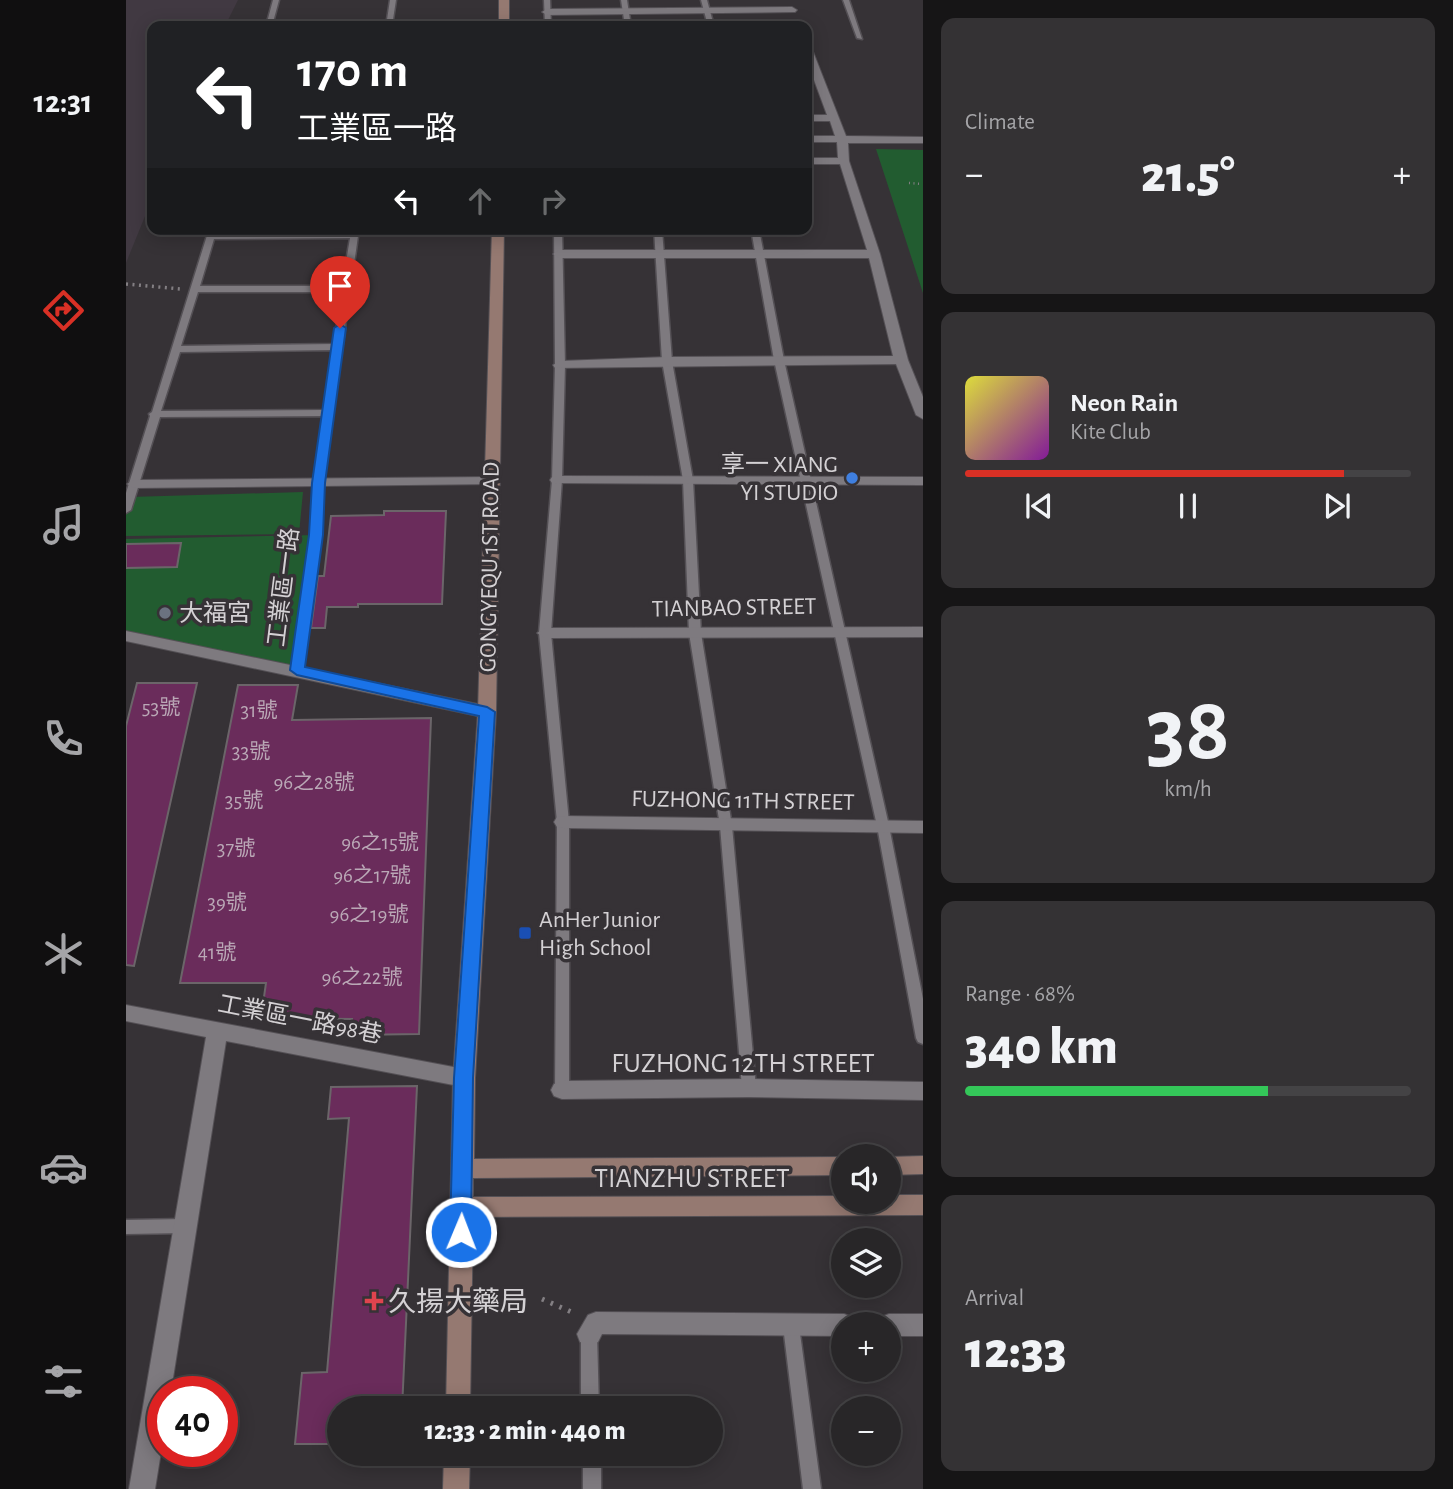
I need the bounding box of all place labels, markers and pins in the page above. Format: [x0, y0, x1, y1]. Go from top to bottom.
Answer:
pin [310, 256, 370, 328]
place label: 享一 XIANG YI STUDIO [721, 451, 838, 505]
marker: 享一 XIANG YI STUDIO [844, 470, 860, 486]
place label: 大福宮 [179, 600, 251, 626]
marker: 大福宮 [157, 605, 173, 621]
place label: AnHer Junior High School [539, 908, 660, 960]
marker: AnHer Junior High School [517, 925, 533, 941]
place label: 久揚大藥局 [388, 1287, 528, 1317]
marker: 久揚大藥局 [366, 1293, 382, 1309]

